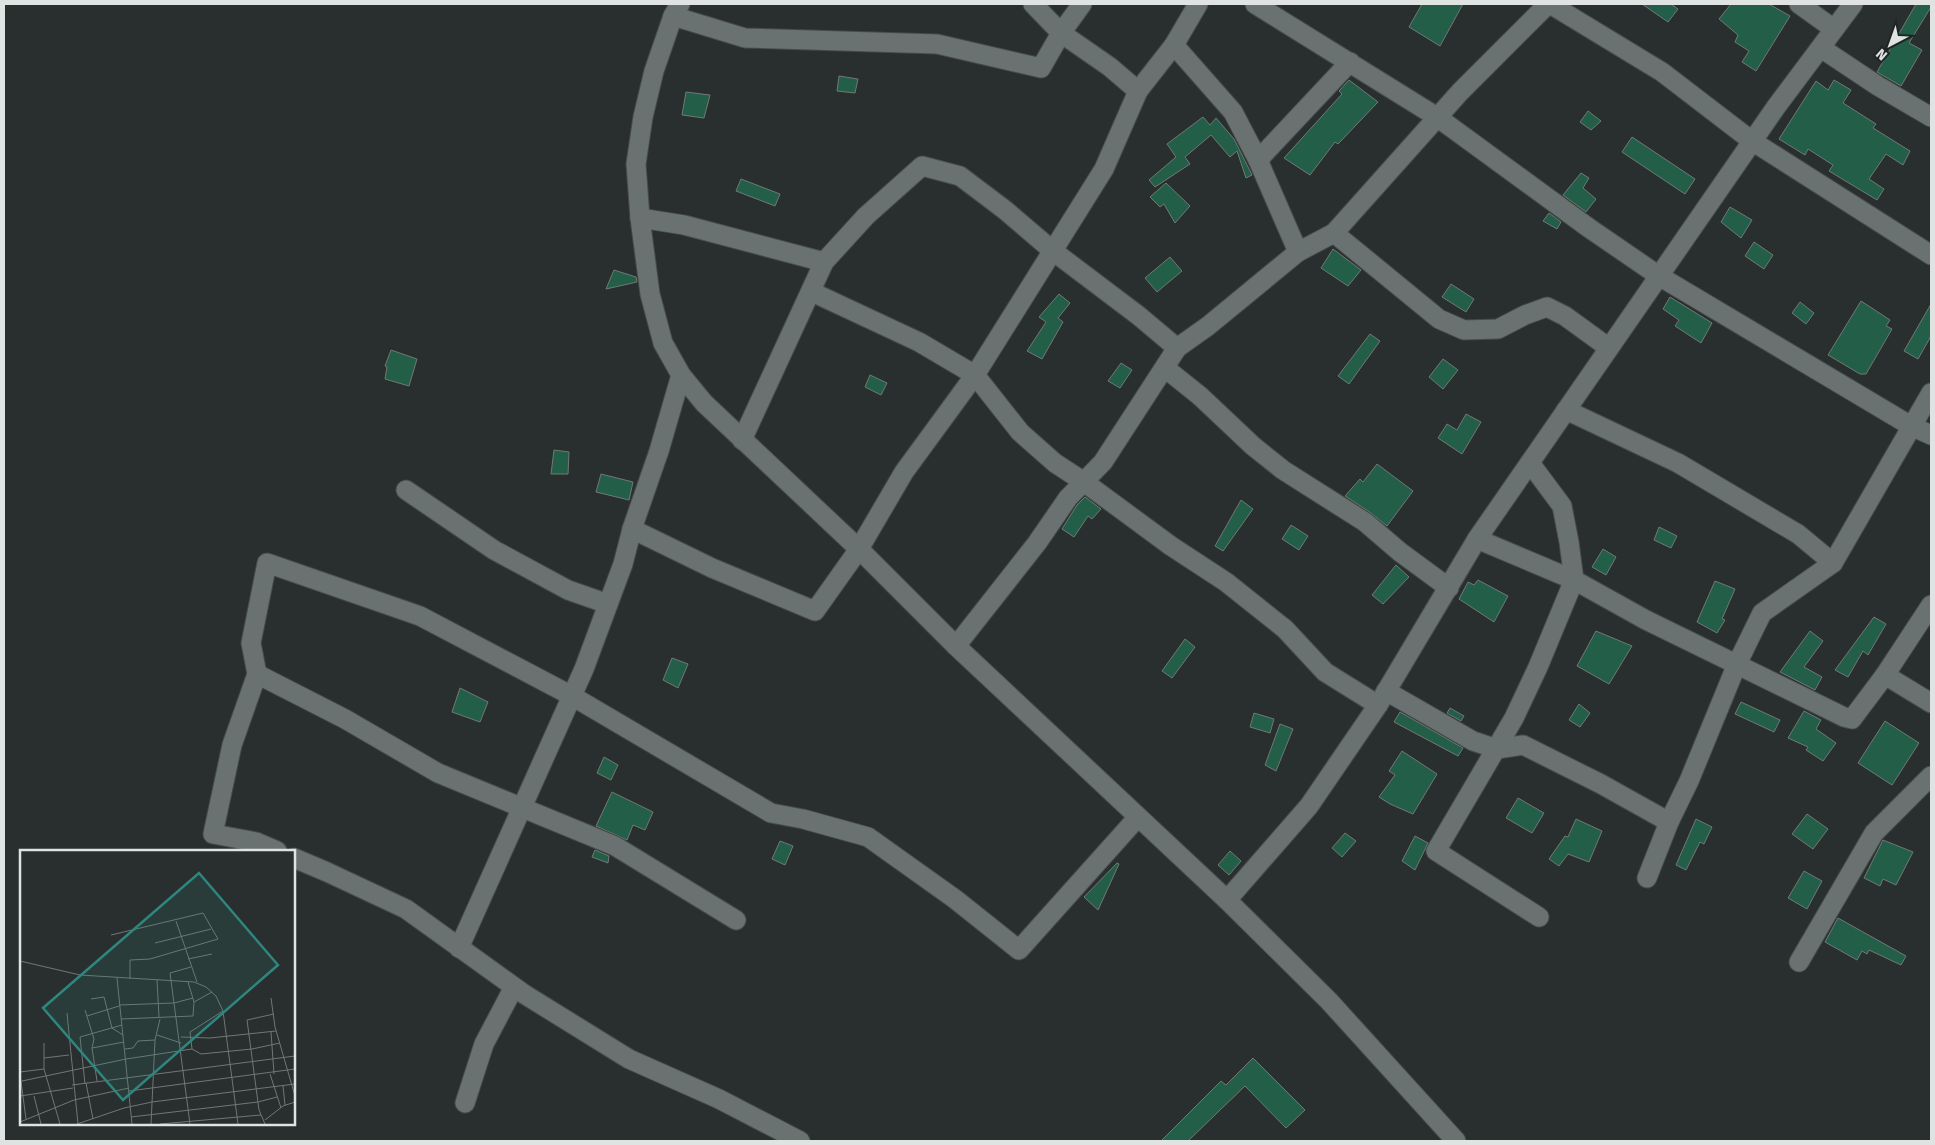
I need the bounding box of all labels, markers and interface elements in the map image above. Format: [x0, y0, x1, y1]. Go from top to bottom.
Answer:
north arrow [1865, 20, 1915, 70]
text: N [1873, 45, 1891, 64]
inset map [20, 850, 295, 1125]

